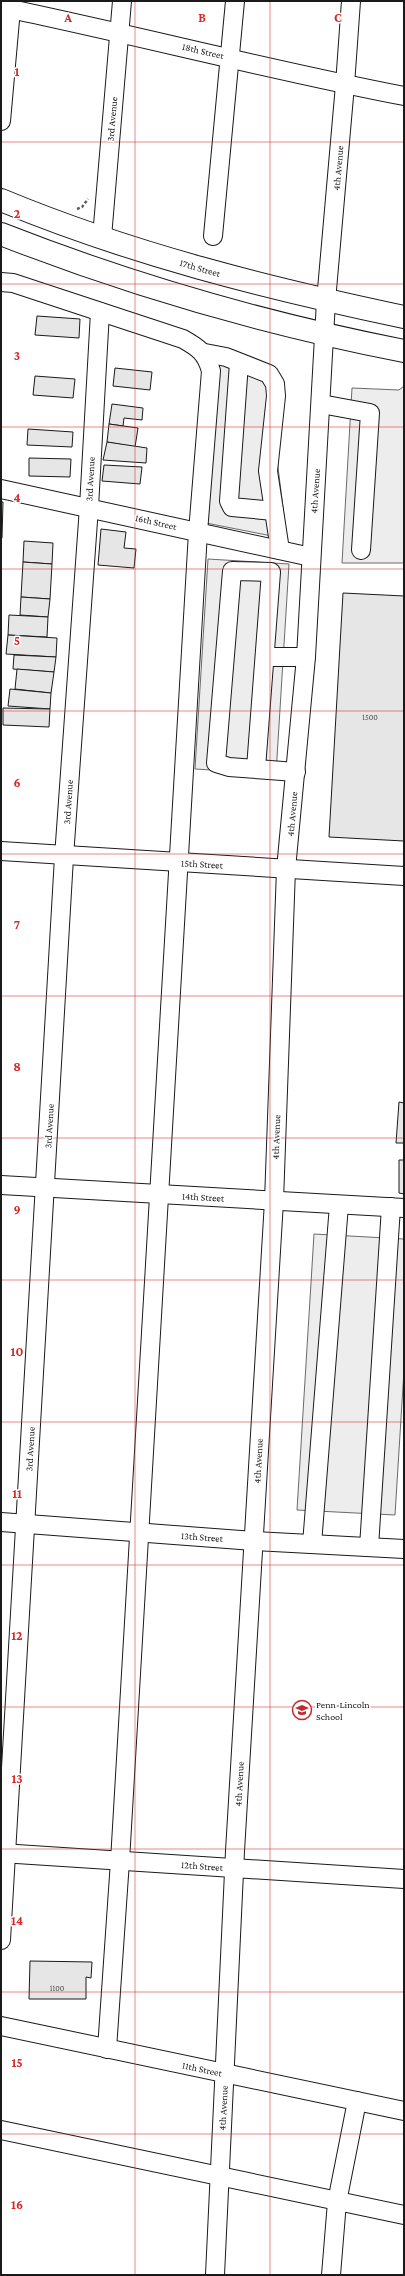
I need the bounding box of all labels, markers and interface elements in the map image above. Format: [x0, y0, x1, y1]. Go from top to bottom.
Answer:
text: A [63, 10, 72, 25]
text: B [198, 10, 206, 25]
text: C [334, 10, 342, 25]
street label: 18th Street [181, 41, 226, 61]
text: 1 [15, 64, 20, 79]
street label: 3rd Avenue [105, 96, 119, 142]
street label: 4th Avenue [331, 144, 345, 191]
text: 2 [14, 206, 21, 221]
street label: 17th Street [178, 257, 222, 279]
text: 3 [14, 348, 20, 363]
street label: 3rd Avenue [83, 456, 97, 502]
street label: 4th Avenue [308, 468, 322, 514]
text: 4 [13, 490, 21, 505]
street label: 16th Street [134, 512, 179, 532]
text: 5 [14, 633, 20, 648]
house number: 1500 [362, 713, 378, 722]
text: 6 [13, 775, 21, 790]
street label: 3rd Avenue [61, 779, 75, 825]
street label: 4th Avenue [285, 790, 299, 837]
street label: 15th Street [181, 857, 224, 871]
text: 7 [14, 917, 20, 932]
text: 8 [13, 1059, 21, 1074]
street label: 3rd Avenue [42, 1103, 56, 1149]
street label: 4th Avenue [270, 1114, 282, 1160]
street label: 14th Street [182, 1190, 225, 1204]
text: 9 [13, 1202, 21, 1217]
text: 10 [11, 1344, 23, 1359]
street label: 3rd Avenue [23, 1426, 37, 1472]
street label: 4th Avenue [251, 1438, 265, 1484]
text: 11 [12, 1486, 22, 1501]
street label: 13th Street [181, 1530, 224, 1544]
text: 12 [11, 1628, 23, 1643]
school or university icon: Penn-Lincoln School [291, 1699, 313, 1721]
place label: Penn-Lincoln School [316, 1699, 370, 1722]
street label: 4th Avenue [232, 1761, 246, 1807]
text: 13 [11, 1771, 23, 1786]
street label: 12th Street [181, 1859, 224, 1873]
text: 14 [11, 1913, 23, 1928]
house number: 1100 [50, 1984, 65, 1993]
text: 15 [11, 2055, 23, 2070]
street label: 11th Street [181, 2059, 224, 2079]
street label: 4th Avenue [216, 2085, 230, 2131]
text: 16 [11, 2197, 23, 2212]

